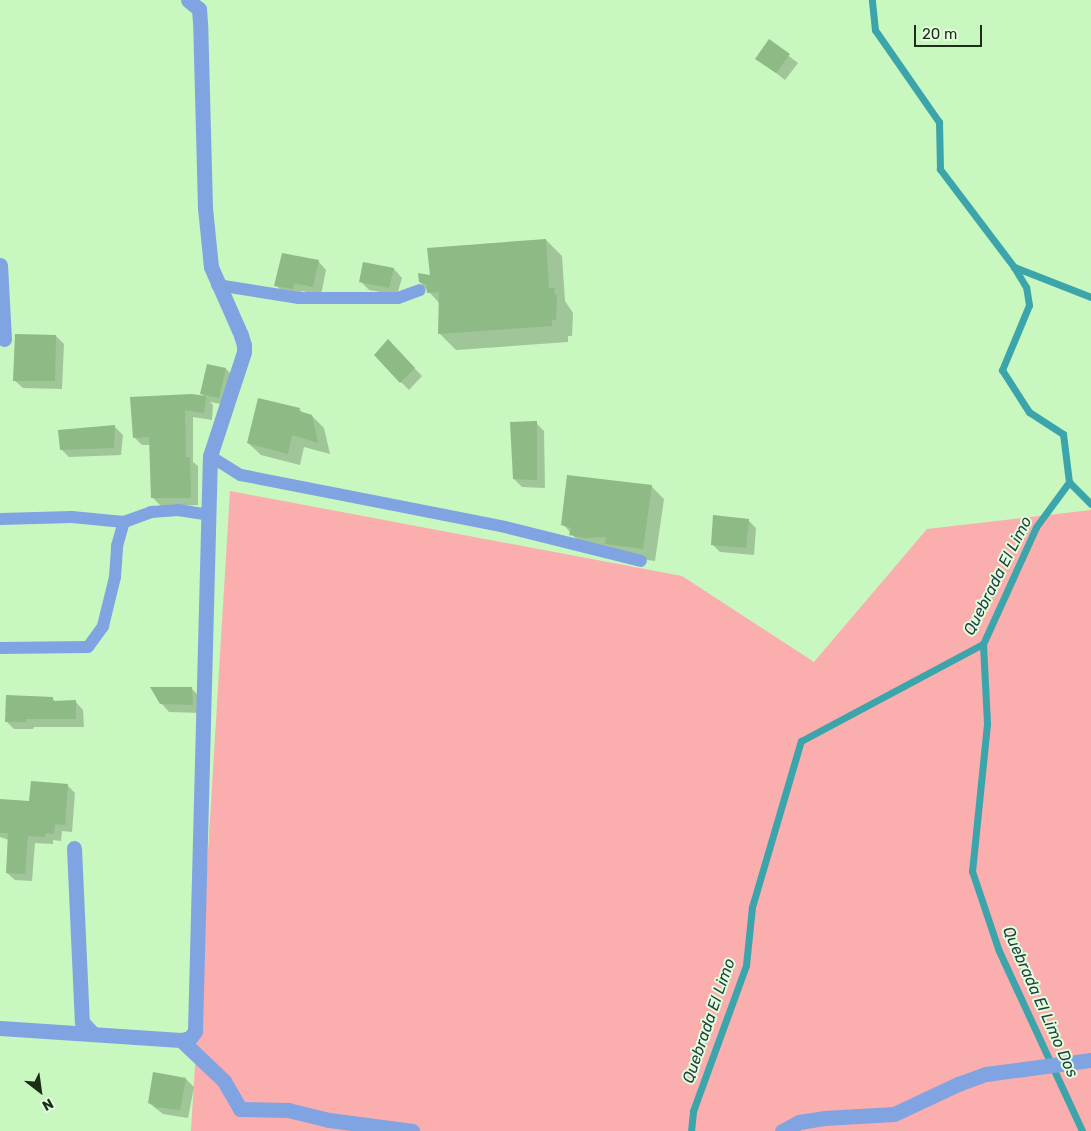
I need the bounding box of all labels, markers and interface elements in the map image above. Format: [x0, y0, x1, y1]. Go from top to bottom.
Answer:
scale bar [916, 15, 984, 47]
text: 20 m [922, 25, 957, 43]
water label: Quebrada El Limo [960, 513, 1036, 639]
water label: Quebrada El Limo Dos [998, 923, 1082, 1081]
water label: Quebrada El Limo [679, 956, 739, 1086]
north arrow [15, 1066, 65, 1116]
text: N [39, 1095, 56, 1114]

